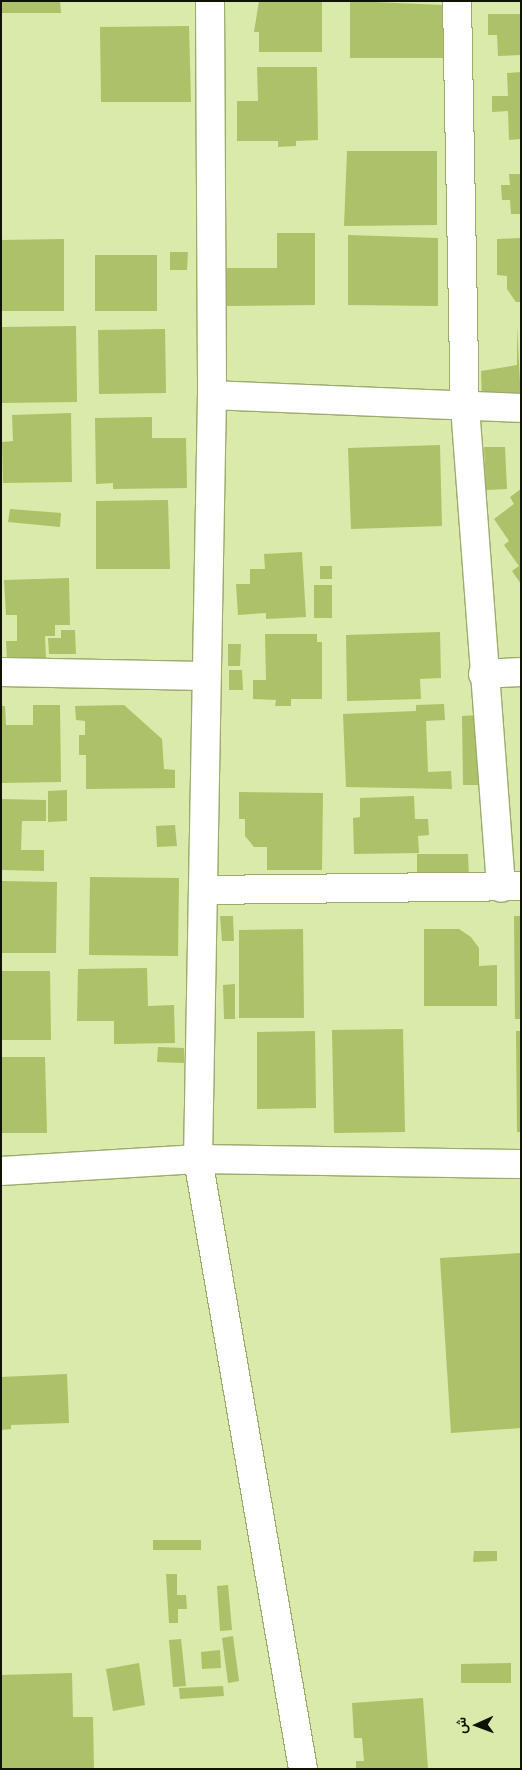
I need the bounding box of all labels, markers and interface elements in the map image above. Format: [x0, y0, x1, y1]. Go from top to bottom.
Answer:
north arrow [452, 1700, 502, 1750]
text: ش [453, 1717, 470, 1734]

